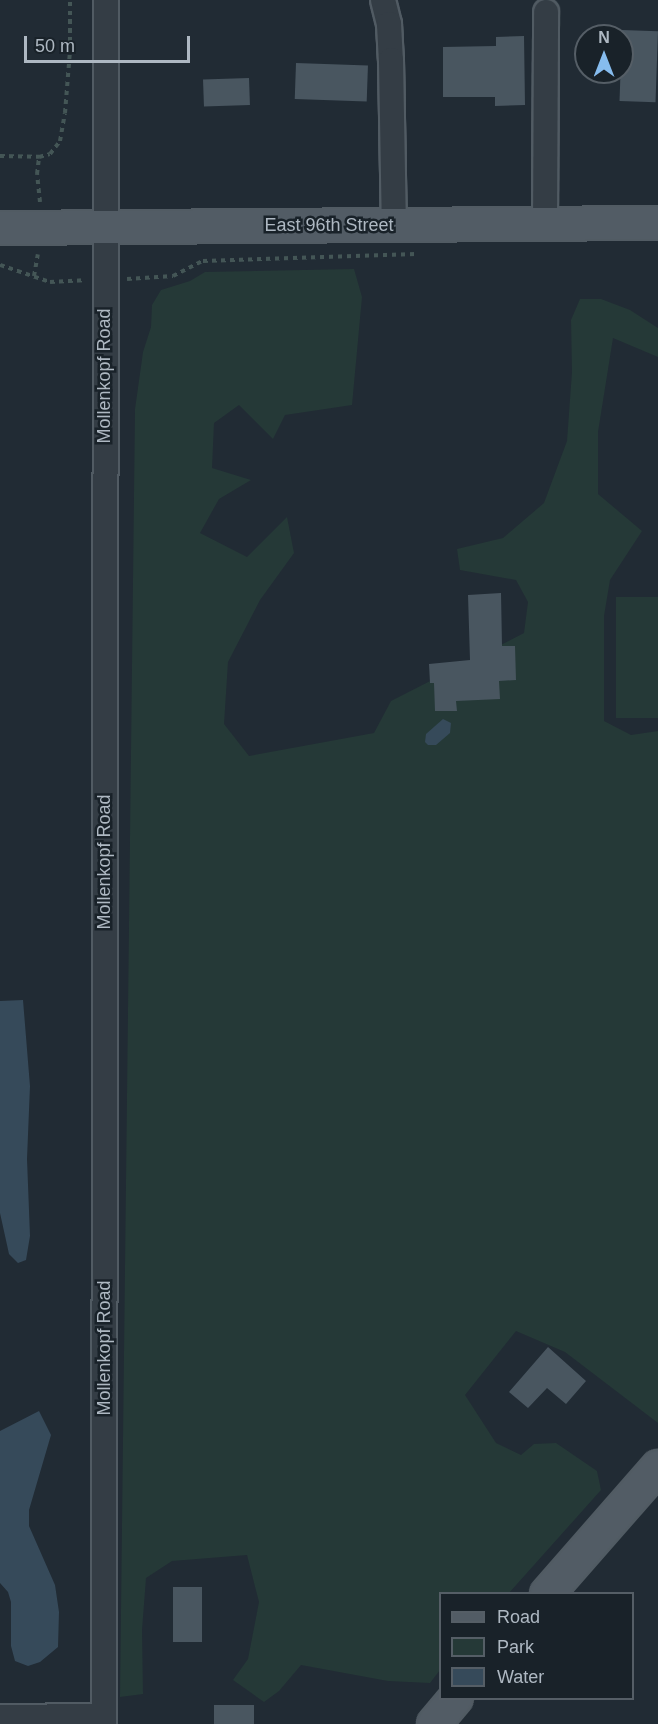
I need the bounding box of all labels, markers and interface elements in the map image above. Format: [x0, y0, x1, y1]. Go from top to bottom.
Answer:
scale bar [27, 24, 194, 62]
north arrow [574, 24, 634, 84]
text: N [598, 29, 610, 46]
text: 50 m [35, 36, 75, 56]
street label: East 96th Street [264, 214, 394, 236]
street label: Mollenkopf Road [93, 308, 115, 444]
street label: Mollenkopf Road [93, 794, 115, 930]
street label: Mollenkopf Road [93, 1280, 115, 1416]
legend [439, 1592, 634, 1700]
text: Road [497, 1607, 540, 1627]
text: Park [497, 1637, 534, 1657]
text: Water [497, 1667, 544, 1687]

